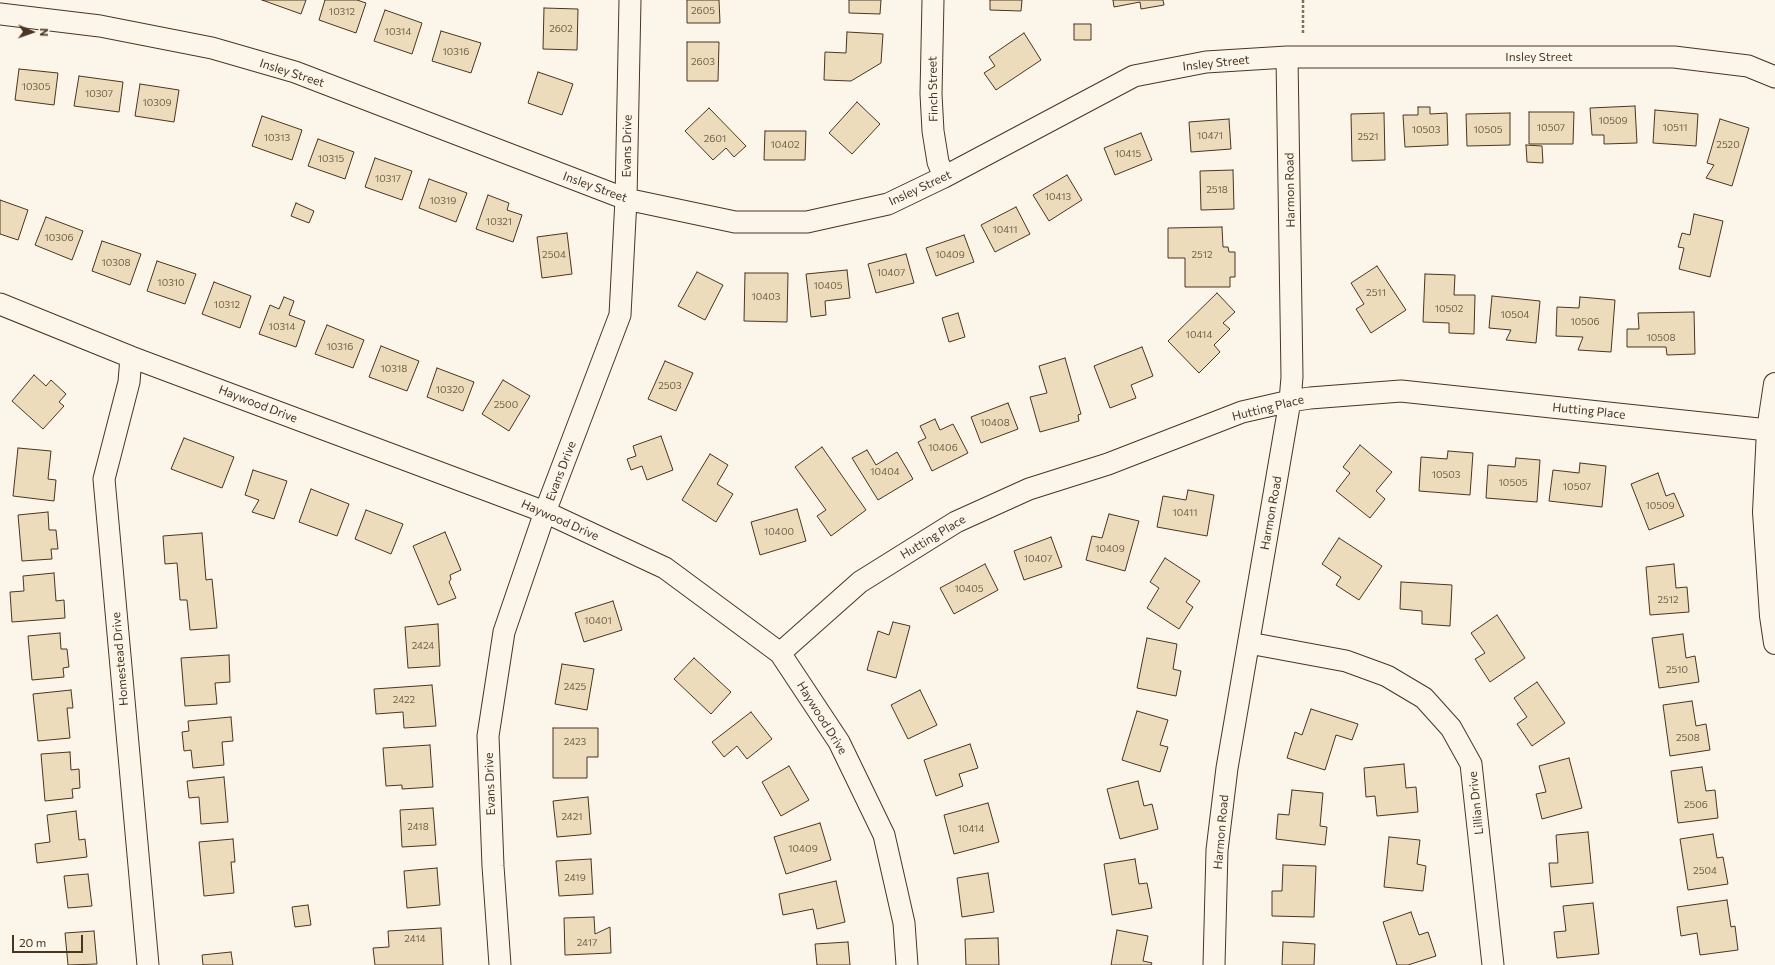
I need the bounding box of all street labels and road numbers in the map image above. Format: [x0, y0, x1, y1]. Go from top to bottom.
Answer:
street label: Insley Street [1505, 50, 1573, 64]
street label: Insley Street [1182, 52, 1250, 74]
street label: Insley Street [258, 56, 326, 90]
street label: Finch Street [925, 56, 941, 122]
street label: Evans Drive [619, 114, 635, 178]
street label: Harmon Road [1282, 152, 1298, 228]
street label: Insley Street [886, 167, 954, 209]
street label: Insley Street [561, 169, 629, 205]
street label: Haywood Drive [217, 382, 299, 426]
street label: Hutting Place [1231, 392, 1305, 424]
street label: Hutting Place [1552, 400, 1626, 422]
street label: Evans Drive [543, 439, 579, 503]
street label: Harmon Road [1257, 475, 1285, 551]
street label: Haywood Drive [519, 496, 601, 544]
street label: Hutting Place [898, 512, 968, 562]
street label: Homestead Drive [109, 612, 131, 706]
street label: Haywood Drive [794, 679, 850, 757]
street label: Evans Drive [482, 752, 498, 816]
street label: Lillian Drive [1466, 771, 1486, 835]
street label: Harmon Road [1211, 794, 1231, 870]

